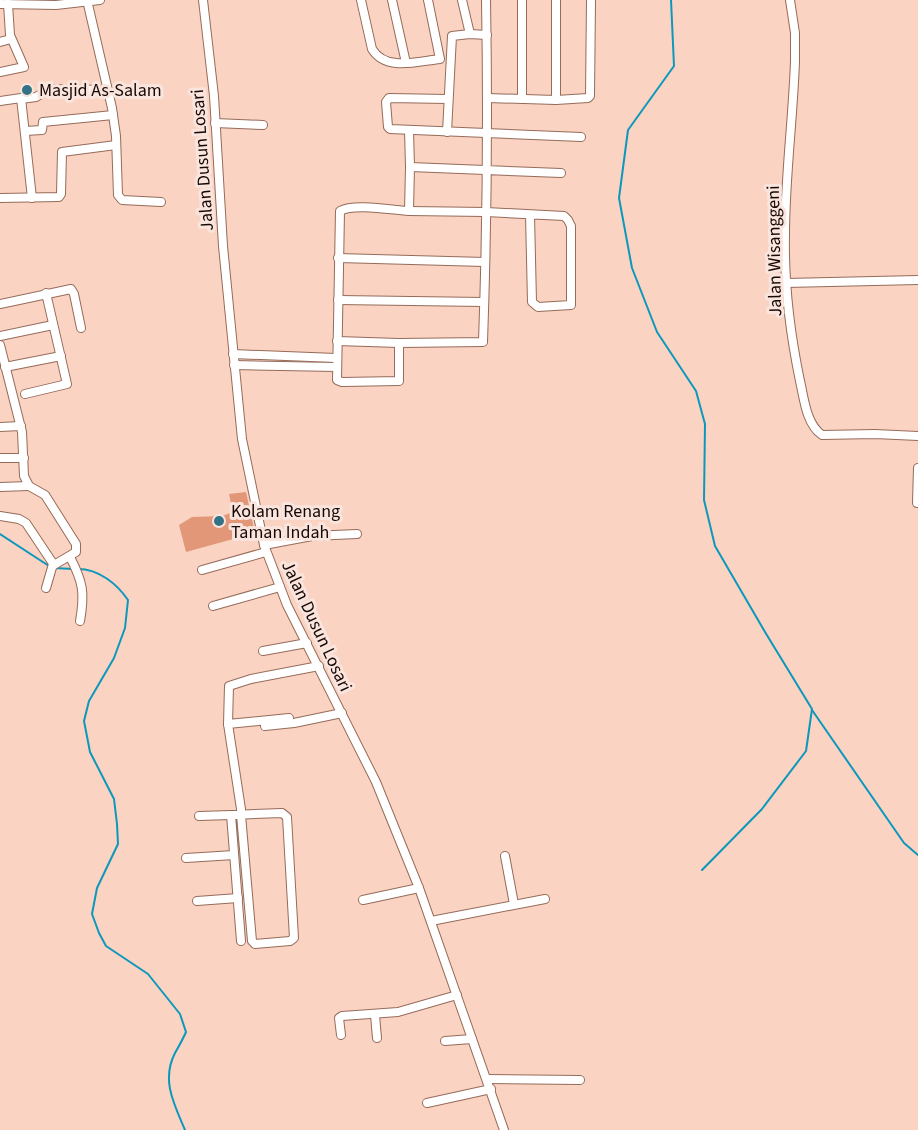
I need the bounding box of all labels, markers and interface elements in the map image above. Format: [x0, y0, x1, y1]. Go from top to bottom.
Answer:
place label: Masjid As-Salam [39, 78, 162, 103]
marker: Masjid As-Salam [20, 83, 34, 97]
street label: Jalan Dusun Losari [185, 88, 220, 232]
street label: Jalan Wisanggeni [761, 185, 788, 317]
place label: Kolam Renang Taman Indah [231, 499, 340, 545]
marker: Kolam Renang Taman Indah [212, 514, 226, 528]
street label: Jalan Dusun Losari [275, 557, 358, 696]

